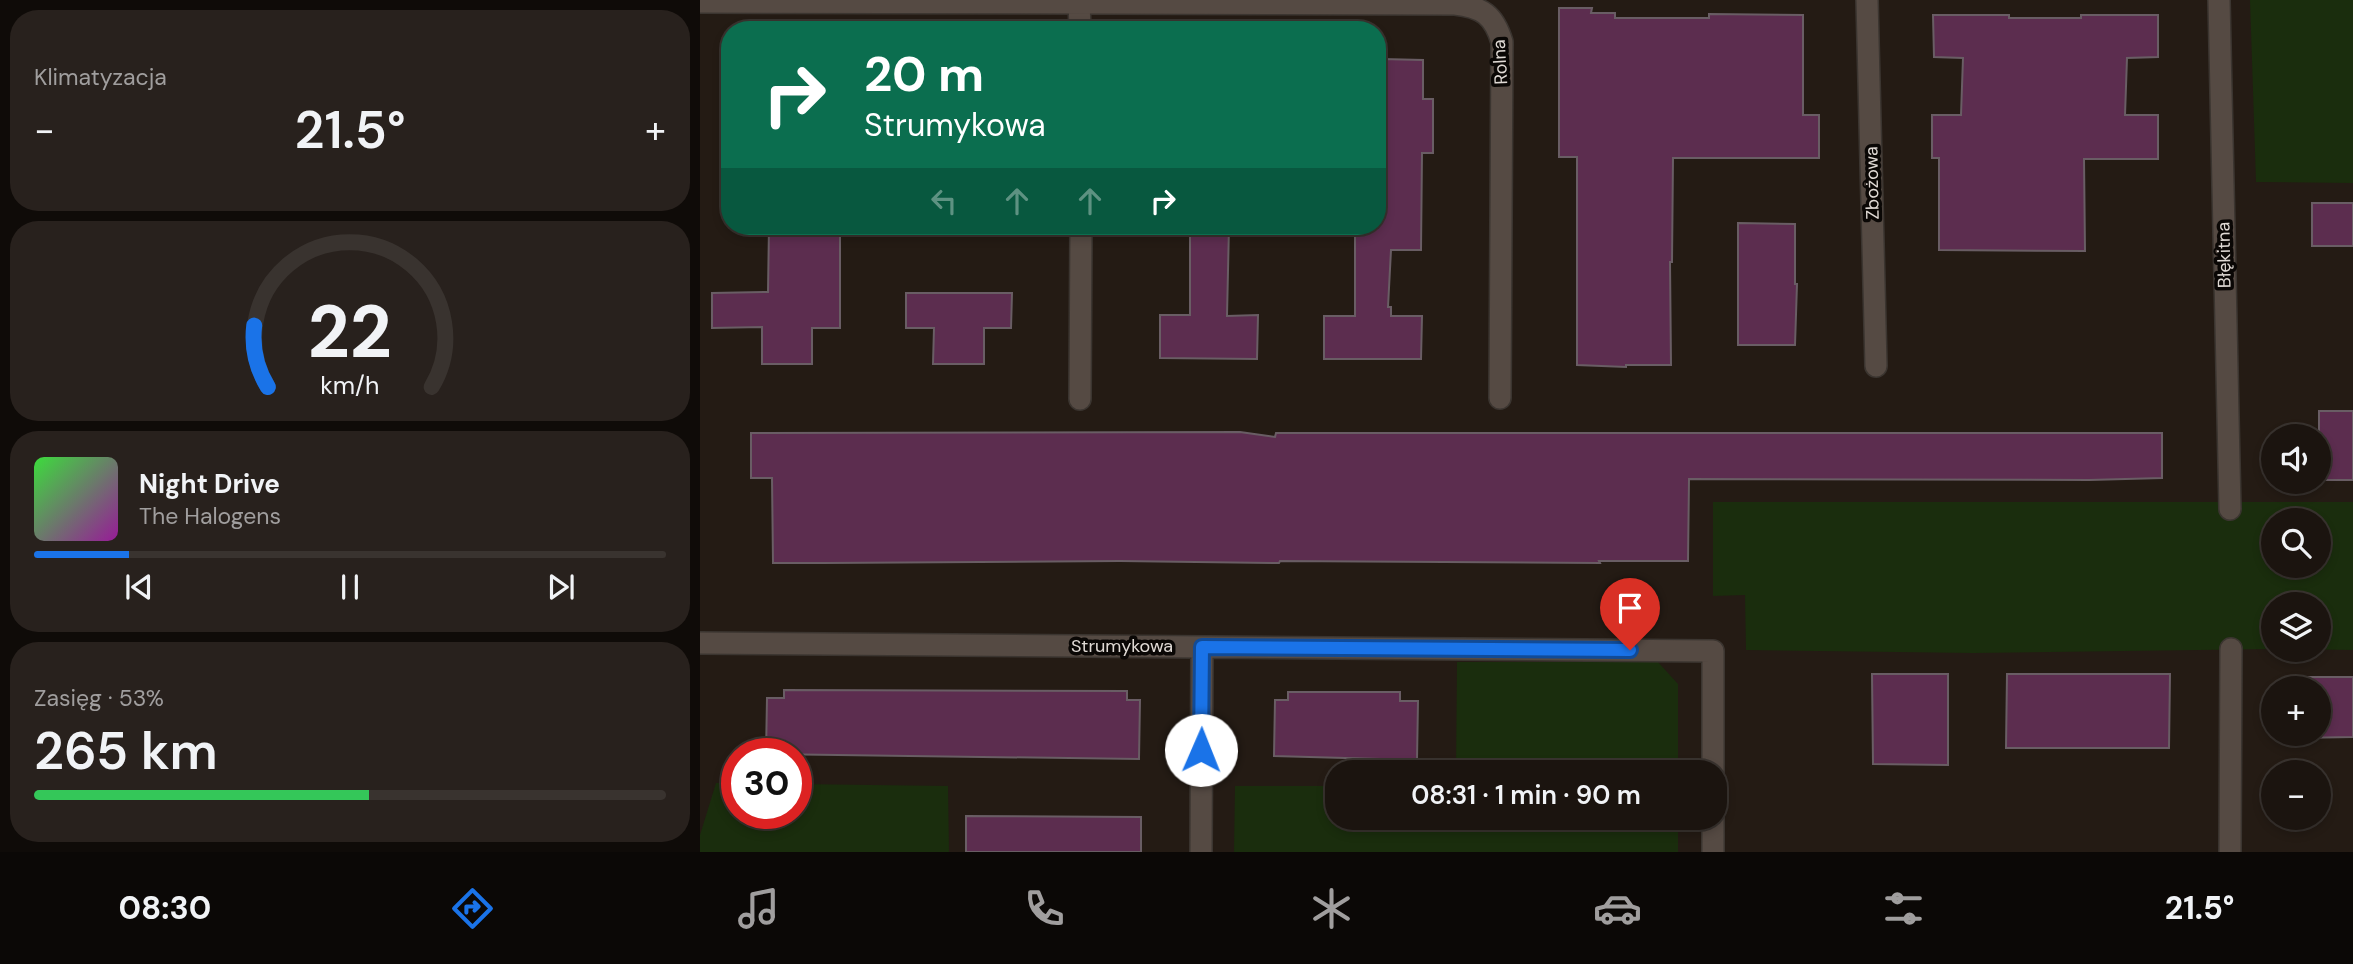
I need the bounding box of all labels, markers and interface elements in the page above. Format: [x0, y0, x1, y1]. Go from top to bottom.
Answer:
street label: Rolna [1487, 39, 1513, 85]
text: 20 m [864, 42, 984, 106]
icon: right [749, 49, 840, 140]
text: Klimatyzacja [34, 62, 167, 92]
text: 21.5° [294, 96, 406, 164]
text: Strumykowa [864, 104, 1046, 146]
text: − [34, 105, 55, 155]
text: + [645, 105, 666, 155]
street label: Zbożowa [1859, 146, 1885, 220]
icon: left [925, 182, 963, 220]
icon: ahead [998, 182, 1036, 220]
icon: ahead [1071, 182, 1109, 220]
icon: right [1144, 182, 1182, 220]
street label: Błękitna [2211, 222, 2237, 288]
text: 22 [308, 285, 392, 380]
text: km/h [320, 369, 380, 402]
map controls [2261, 424, 2331, 830]
button: sound [2261, 424, 2331, 494]
text: Night Drive [139, 467, 280, 501]
text: The Halogens [139, 501, 281, 531]
button: search [2261, 508, 2331, 578]
icon: previous [120, 568, 158, 606]
icon: pause [331, 568, 369, 606]
icon: next [542, 568, 580, 606]
pin [1600, 578, 1660, 650]
icon: arrive [1611, 589, 1649, 627]
button: layers [2261, 592, 2331, 662]
street label: Strumykowa [1071, 634, 1173, 658]
button: + [2261, 676, 2331, 746]
text: Zasięg · 53% [34, 683, 164, 713]
position arrow [1164, 713, 1238, 787]
text: 265 km [34, 717, 218, 785]
speed limit sign: 30 [721, 738, 812, 829]
button: − [2261, 760, 2331, 830]
text: 08:31 · 1 min · 90 m [1411, 778, 1641, 812]
icon: directions [448, 884, 497, 933]
icon: music [734, 884, 783, 933]
icon: phone [1020, 884, 1069, 933]
icon: climate [1307, 884, 1356, 933]
icon: car [1593, 884, 1642, 933]
icon: filters [1879, 884, 1928, 933]
text: 08:30 [119, 887, 211, 929]
text: 21.5° [2165, 887, 2234, 929]

